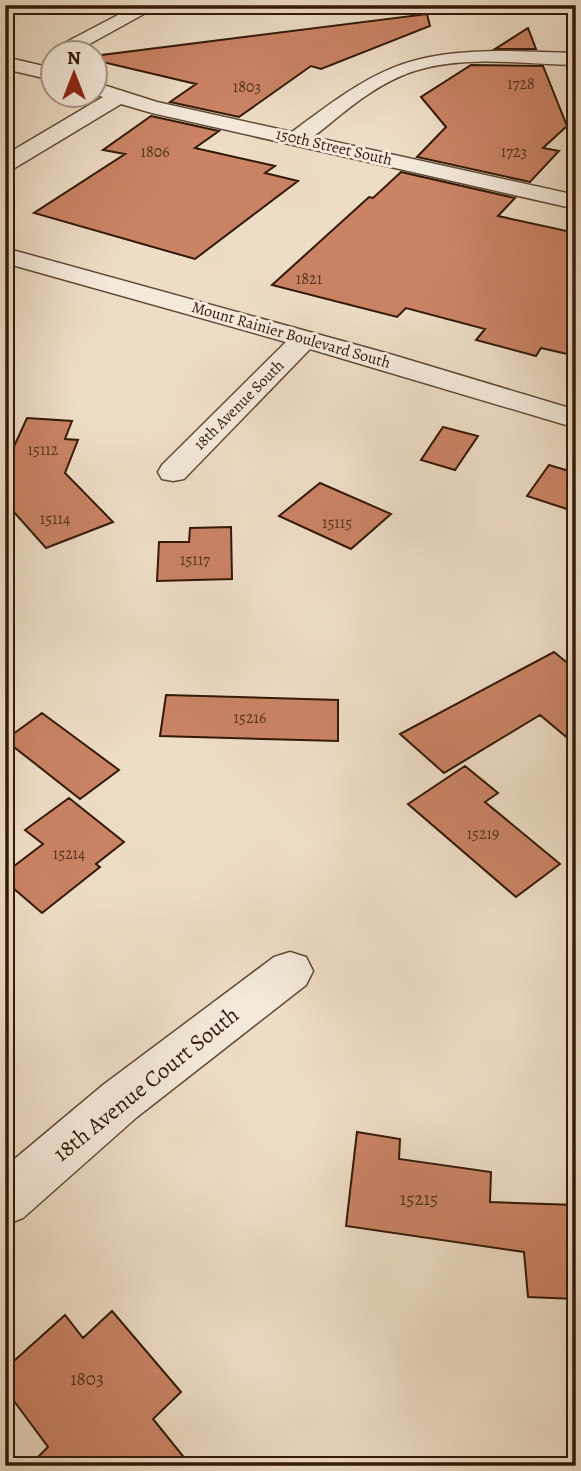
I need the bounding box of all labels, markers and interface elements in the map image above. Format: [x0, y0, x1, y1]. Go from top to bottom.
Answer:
north arrow [38, 38, 108, 108]
text: N [67, 45, 81, 71]
house number: 1728 [507, 73, 535, 95]
house number: 1803 [233, 76, 261, 98]
street label: 150th Street South [274, 123, 395, 171]
house number: 1806 [140, 141, 170, 163]
house number: 1723 [501, 141, 527, 163]
house number: 1821 [296, 268, 323, 290]
street label: Mount Rainier Boulevard South [189, 296, 393, 374]
street label: 18th Avenue South [189, 355, 289, 455]
house number: 15112 [28, 439, 59, 461]
house number: 15114 [40, 508, 70, 530]
house number: 15115 [322, 512, 352, 534]
house number: 15117 [180, 549, 210, 571]
house number: 15216 [234, 707, 266, 729]
house number: 15219 [467, 823, 499, 845]
house number: 15214 [53, 843, 85, 865]
street label: 18th Avenue Court South [47, 999, 245, 1169]
house number: 15215 [400, 1186, 438, 1212]
house number: 1803 [70, 1366, 104, 1392]

